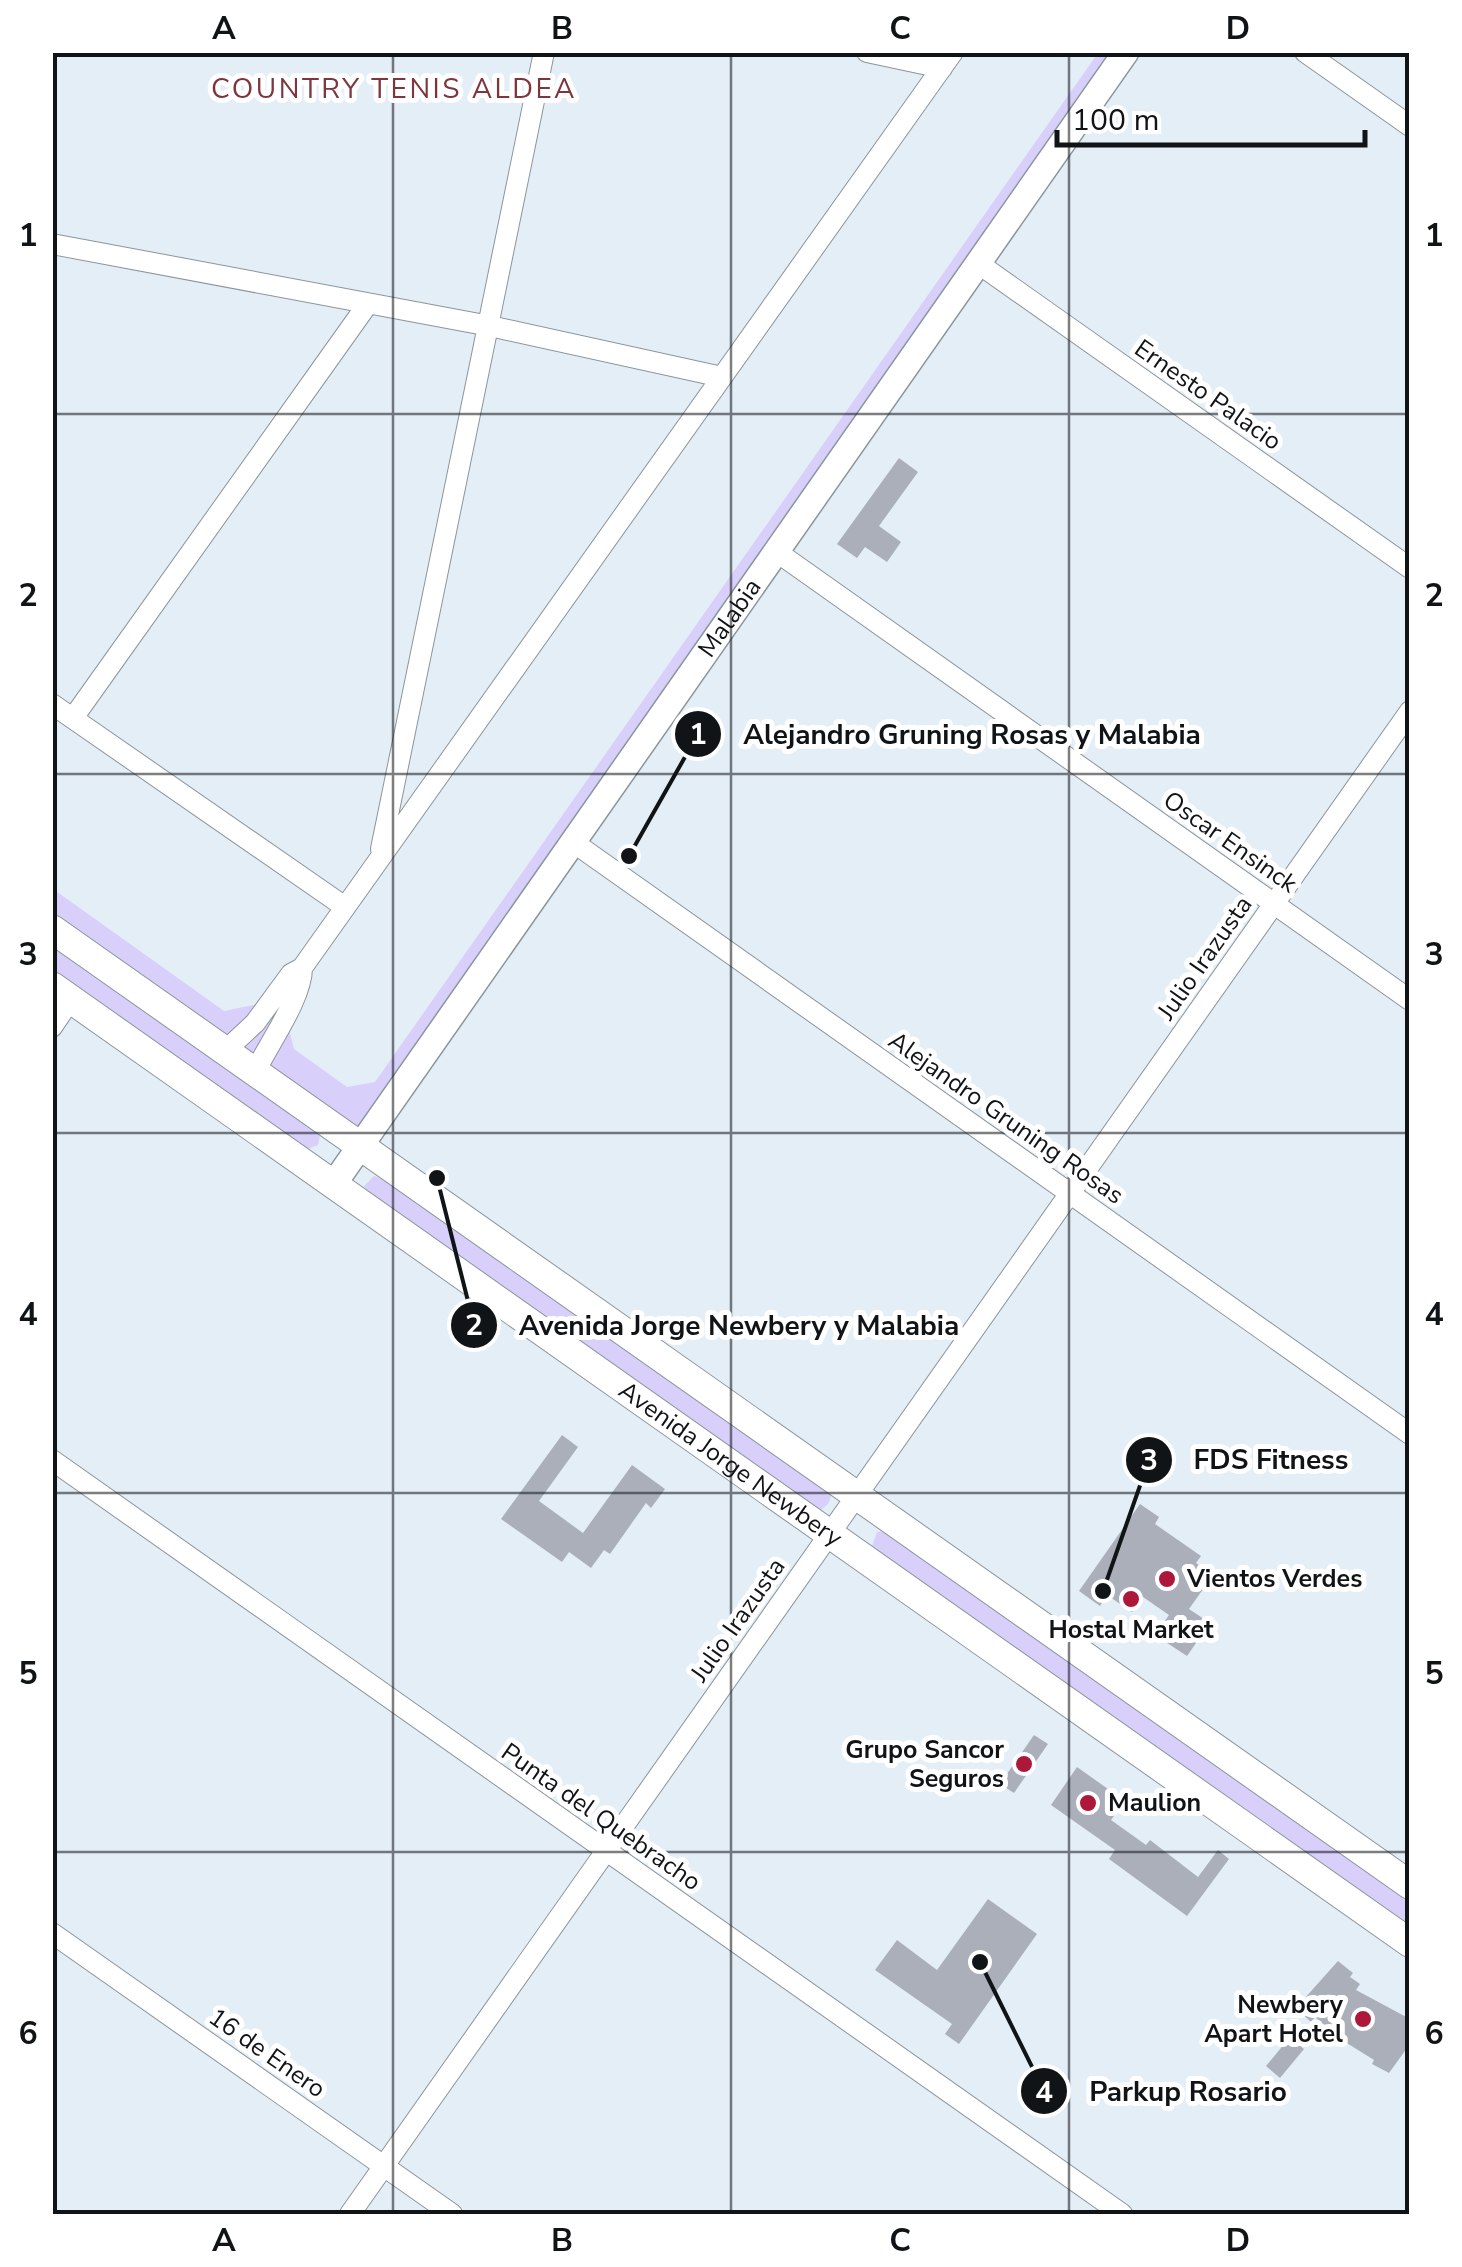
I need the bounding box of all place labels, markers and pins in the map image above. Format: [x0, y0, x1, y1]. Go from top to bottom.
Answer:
callout: Alejandro Gruning Rosas y Malabia [673, 705, 1221, 763]
callout: Avenida Jorge Newbery y Malabia [449, 1296, 979, 1354]
callout: FDS Fitness [1124, 1431, 1369, 1489]
place label: Vientos Verdes [1186, 1562, 1362, 1596]
marker: Vientos Verdes [1156, 1568, 1178, 1590]
marker: Hostal Market [1120, 1588, 1142, 1610]
place label: Hostal Market [1048, 1613, 1214, 1647]
place label: Grupo Sancor Seguros [845, 1733, 1004, 1796]
marker: Grupo Sancor Seguros [1013, 1753, 1035, 1775]
place label: Maulion [1108, 1786, 1201, 1820]
marker: Maulion [1077, 1792, 1099, 1814]
place label: Newbery Apart Hotel [1204, 1988, 1344, 2051]
marker: Newbery Apart Hotel [1352, 2008, 1374, 2030]
callout: Parkup Rosario [1019, 2062, 1307, 2120]

